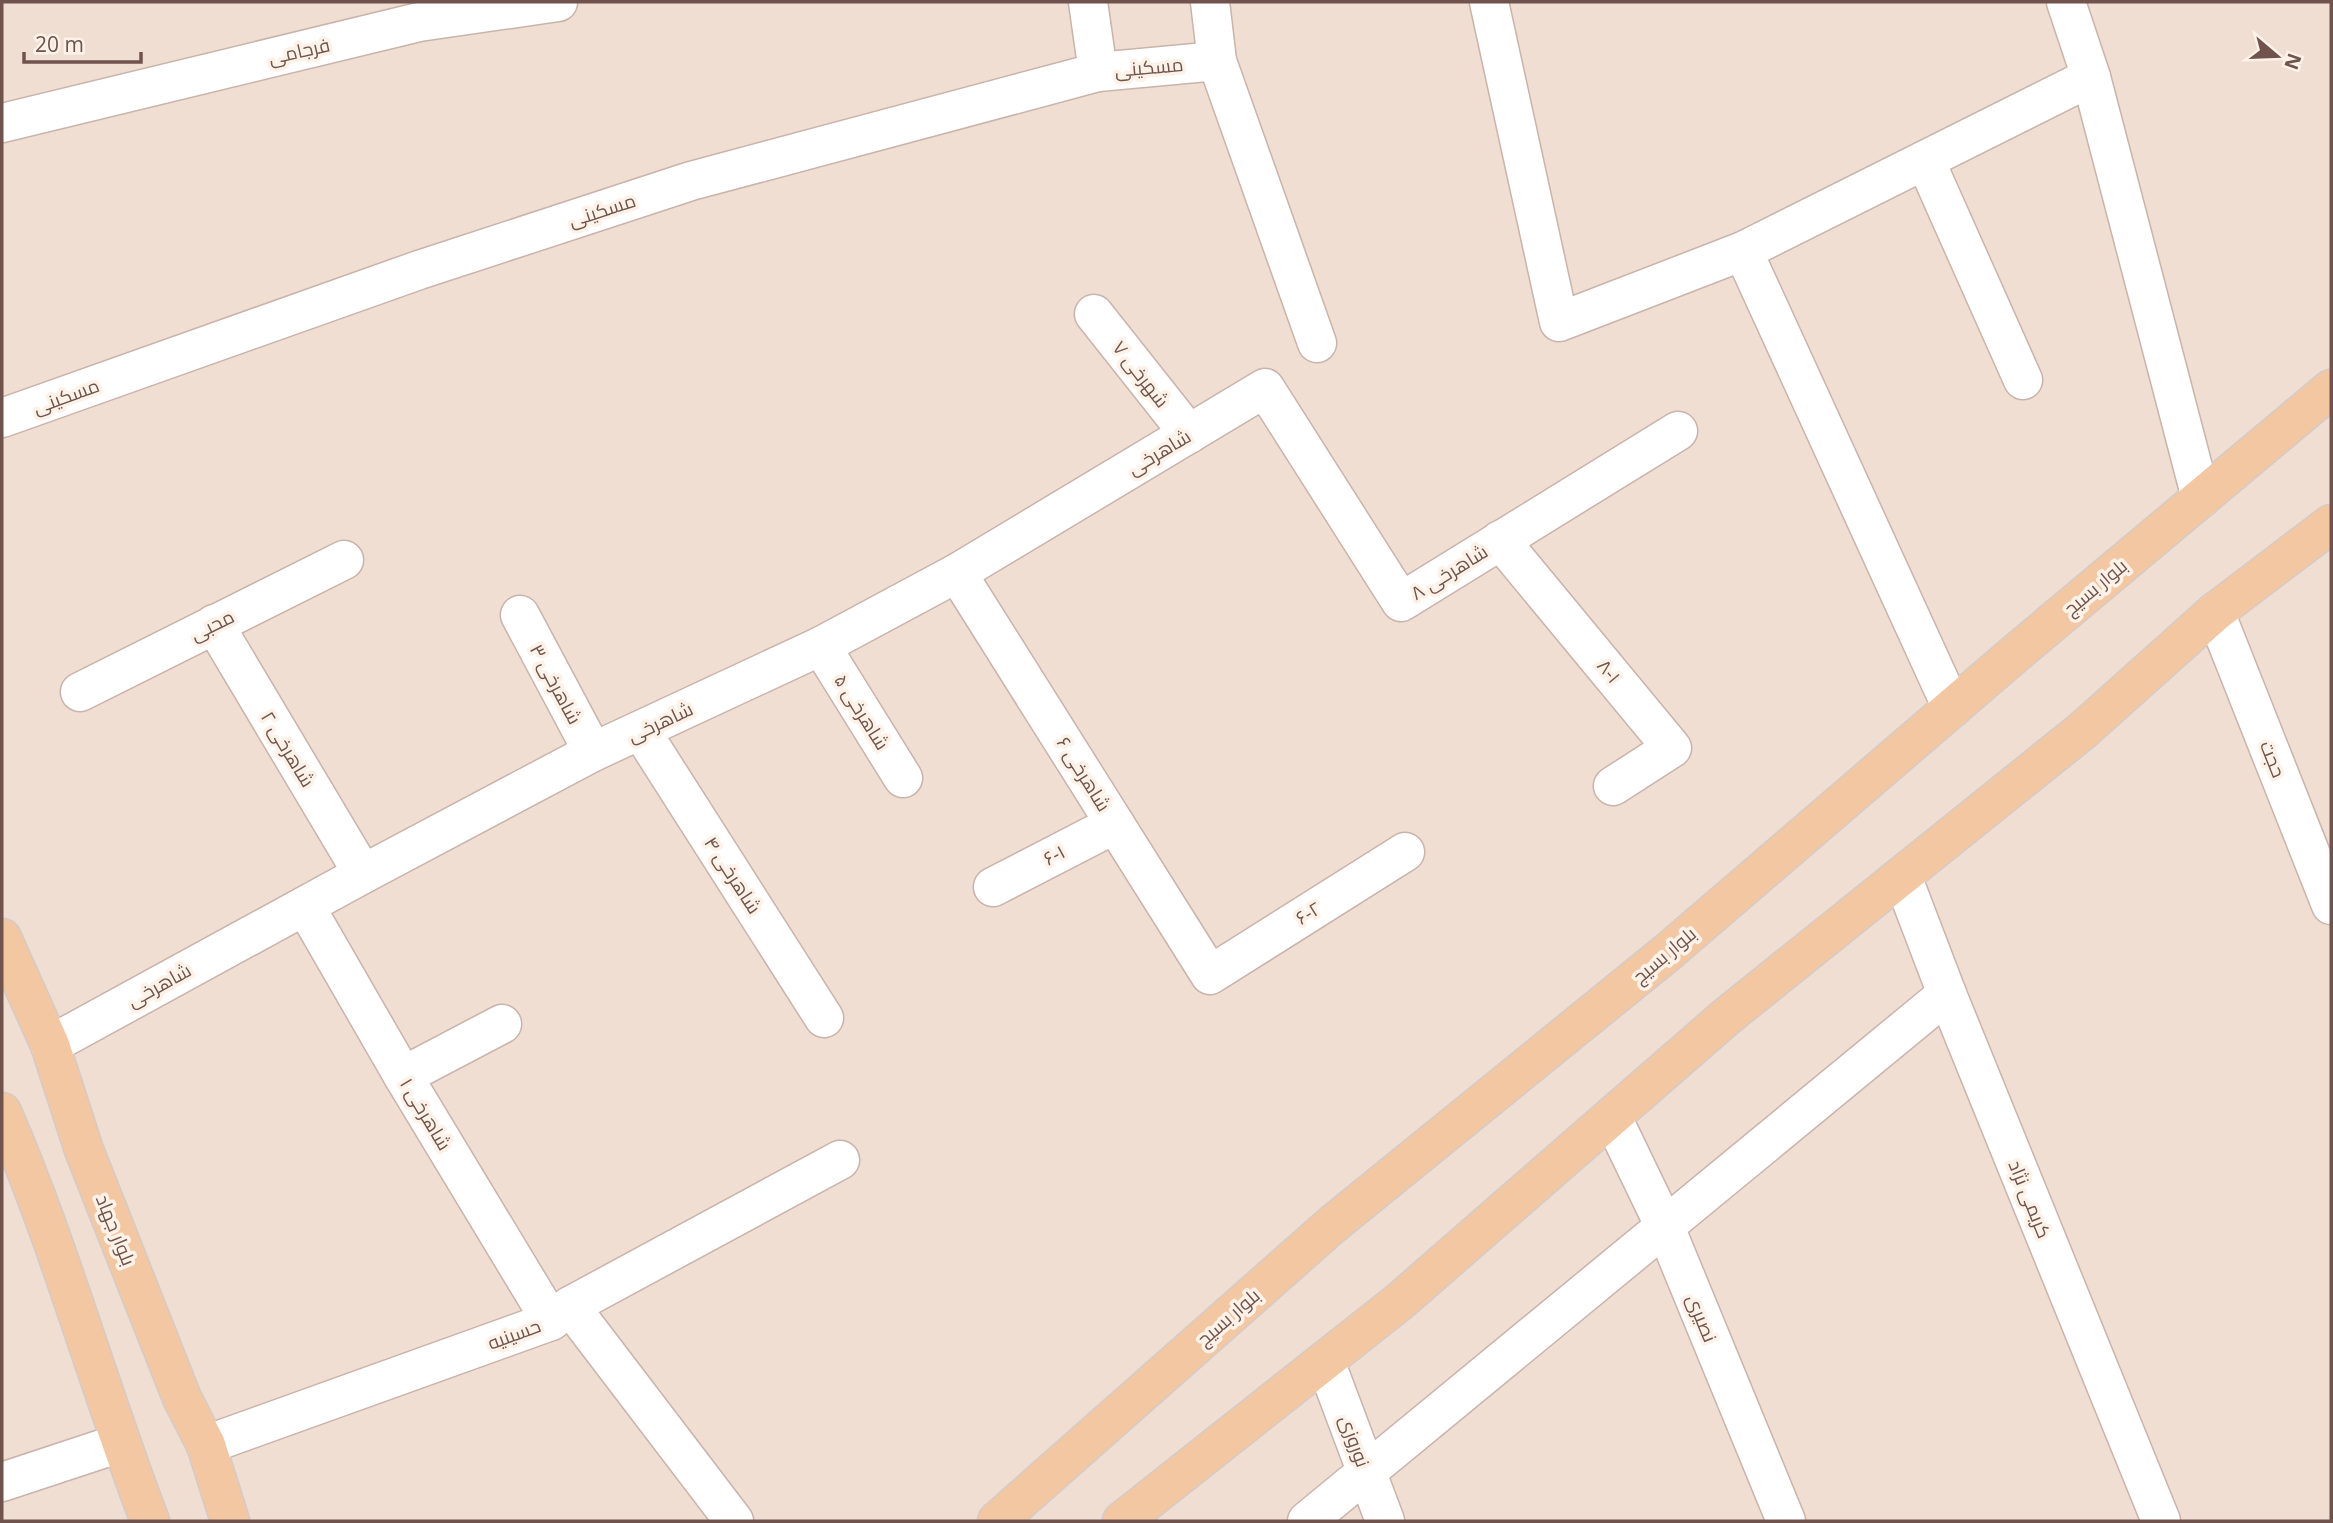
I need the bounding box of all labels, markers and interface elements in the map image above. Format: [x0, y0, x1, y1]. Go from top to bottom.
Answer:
scale bar [24, 21, 142, 65]
north arrow [2242, 21, 2312, 91]
text: 20 m [35, 30, 84, 58]
street label: فرجامی [266, 31, 332, 71]
text: N [2278, 50, 2308, 73]
street label: مسکینی [1113, 51, 1185, 83]
street label: مسکینی [565, 187, 639, 233]
street label: شهرخی ۷ [1107, 335, 1175, 413]
street label: مسکینی [29, 372, 103, 420]
street label: شاهرخی [1123, 423, 1195, 481]
street label: شاهرخی ۸ [1406, 538, 1492, 606]
street label: بلوار بسیج [2058, 553, 2133, 622]
street label: محبی [186, 603, 238, 647]
street label: شاهرخی ۳ [524, 639, 588, 729]
street label: ۸-۱ [1591, 654, 1627, 688]
street label: شاهرخی ۵ [829, 669, 895, 755]
street label: شاهرخی [623, 696, 697, 748]
street label: شاهرخی ۲ [255, 706, 321, 792]
street label: شاهرخی ۶ [1051, 732, 1117, 816]
street label: حجت [2254, 737, 2292, 781]
street label: شاهرخی ۴ [698, 831, 768, 919]
street label: ۶-۱ [1039, 839, 1069, 871]
street label: ۶-۲ [1290, 895, 1326, 931]
street label: بلوار بسیج [1627, 921, 1702, 990]
street label: شاهرخی [122, 957, 196, 1013]
street label: شاهرخی ۱ [394, 1073, 458, 1155]
street label: کریمی نژاد [2003, 1156, 2057, 1242]
street label: بلوار جهاد [90, 1190, 142, 1270]
street label: بلوار بسیج [1191, 1282, 1266, 1352]
street label: نصیری [1681, 1290, 1723, 1346]
street label: حسینیه [484, 1312, 544, 1356]
street label: نوروزی [1334, 1411, 1376, 1471]

